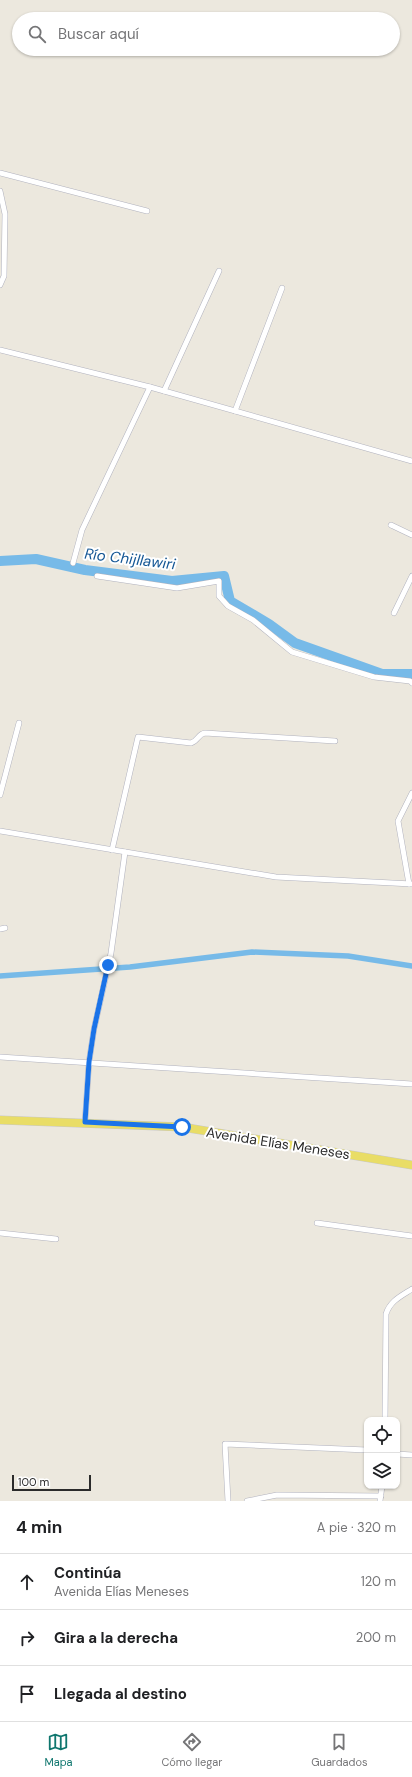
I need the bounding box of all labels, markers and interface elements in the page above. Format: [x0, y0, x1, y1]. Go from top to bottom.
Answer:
search box [12, 12, 400, 56]
icon: search [26, 23, 48, 45]
text: Buscar aquí [58, 24, 139, 44]
water label: Río Chijllawiri [83, 543, 177, 575]
route end [99, 956, 117, 974]
route start [173, 1118, 191, 1136]
street label: Avenida Elías Meneses [205, 1123, 351, 1163]
map controls [364, 1417, 400, 1489]
button: locate [364, 1417, 400, 1453]
button: layers [364, 1453, 400, 1489]
scale bar [12, 1473, 91, 1492]
text: 100 m [18, 1475, 49, 1489]
text: 4 min [16, 1516, 62, 1538]
text: A pie · 320 m [317, 1519, 396, 1536]
text: Continúa [54, 1563, 121, 1583]
icon: ahead [16, 1571, 38, 1593]
text: 120 m [361, 1573, 396, 1590]
text: Avenida Elías Meneses [54, 1583, 189, 1600]
icon: right [16, 1627, 38, 1649]
text: Gira a la derecha [54, 1628, 178, 1648]
text: 200 m [356, 1629, 396, 1646]
icon: arrive [16, 1683, 38, 1705]
text: Llegada al destino [54, 1684, 187, 1704]
tab: Mapa [44, 1731, 73, 1769]
tab: Cómo llegar [161, 1731, 222, 1769]
tab: Guardados [311, 1731, 368, 1769]

